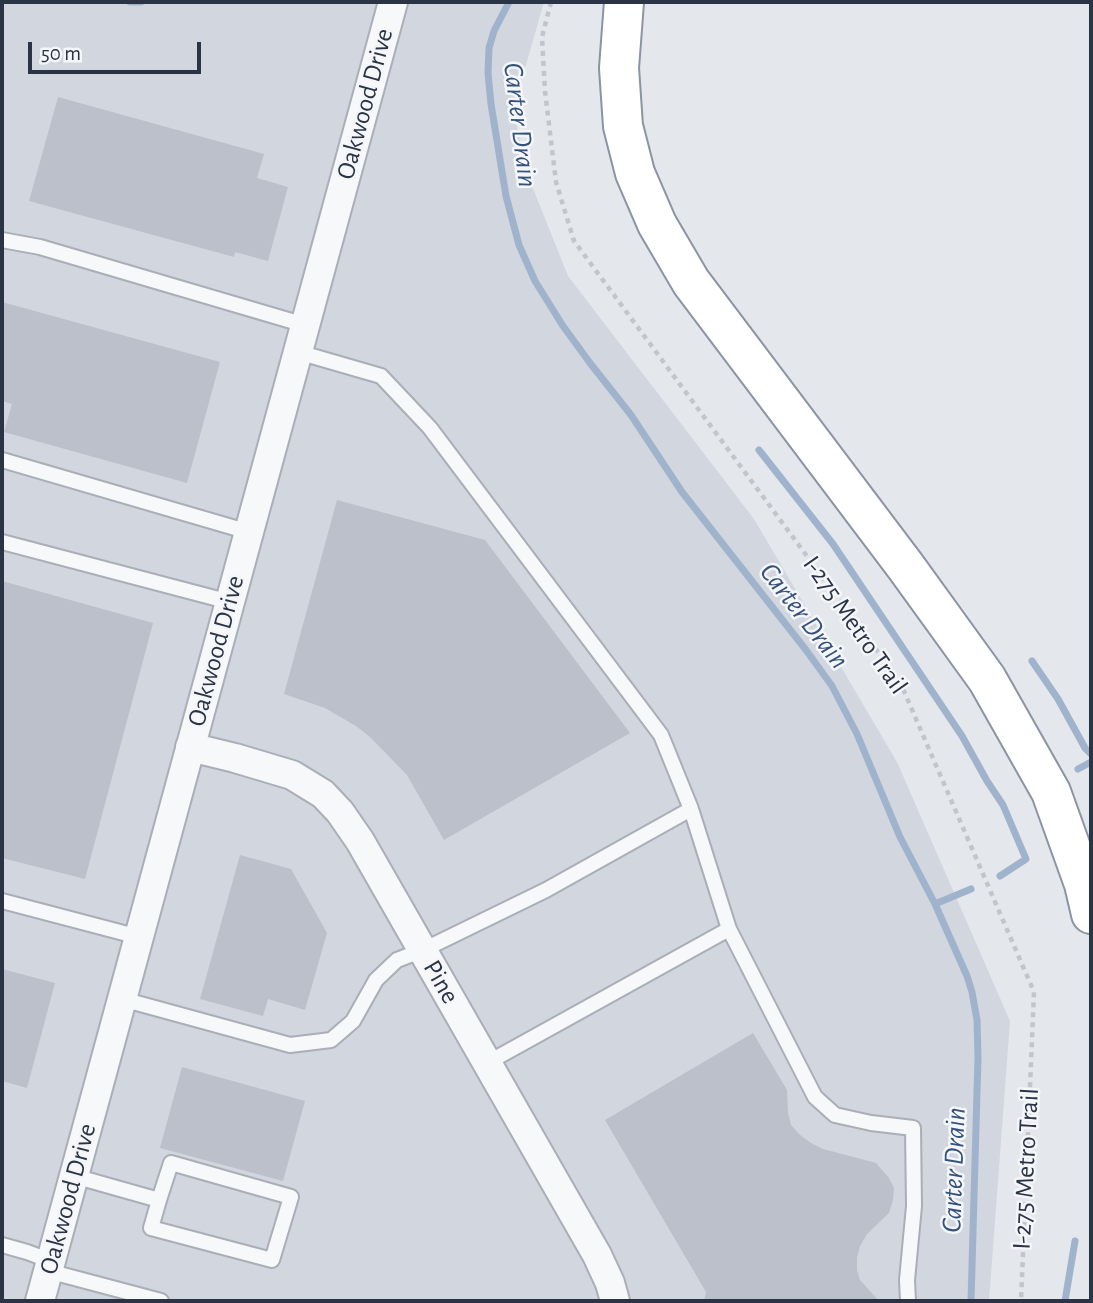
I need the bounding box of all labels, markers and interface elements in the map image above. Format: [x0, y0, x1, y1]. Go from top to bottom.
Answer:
street label: Oakwood Drive [330, 25, 400, 183]
scale bar [32, 28, 205, 72]
text: 50 m [41, 43, 81, 64]
water label: Carter Drain [496, 61, 544, 189]
street label: I-275 Metro Trail [796, 550, 914, 700]
water label: Carter Drain [752, 556, 856, 676]
street label: Oakwood Drive [181, 572, 251, 730]
street label: Pine [416, 955, 466, 1009]
street label: I-275 Metro Trail [1006, 1087, 1046, 1251]
water label: Carter Drain [935, 1107, 973, 1233]
street label: Oakwood Drive [33, 1120, 103, 1278]

